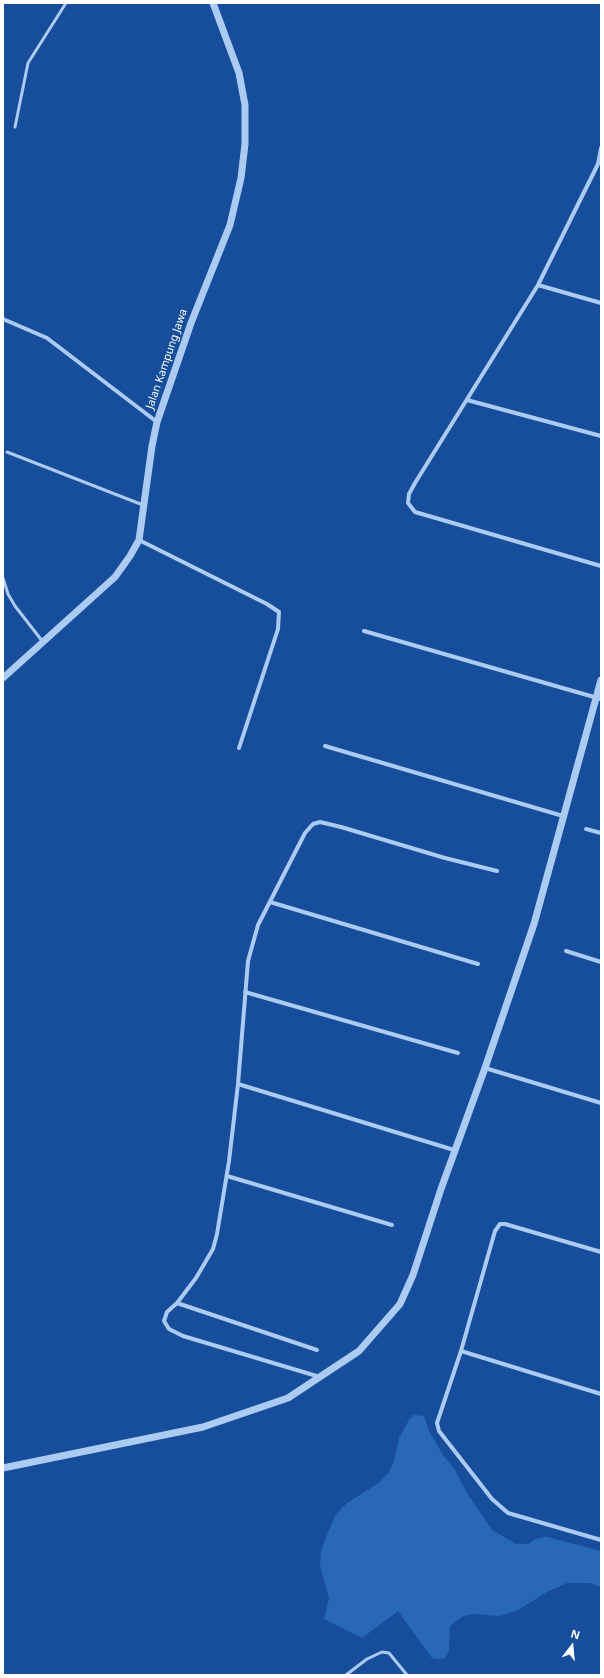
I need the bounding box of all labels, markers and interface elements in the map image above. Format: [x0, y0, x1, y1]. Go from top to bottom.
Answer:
street label: Jalan Kampung Jawa [144, 307, 190, 411]
north arrow [552, 1626, 592, 1666]
text: N [569, 1626, 582, 1642]

